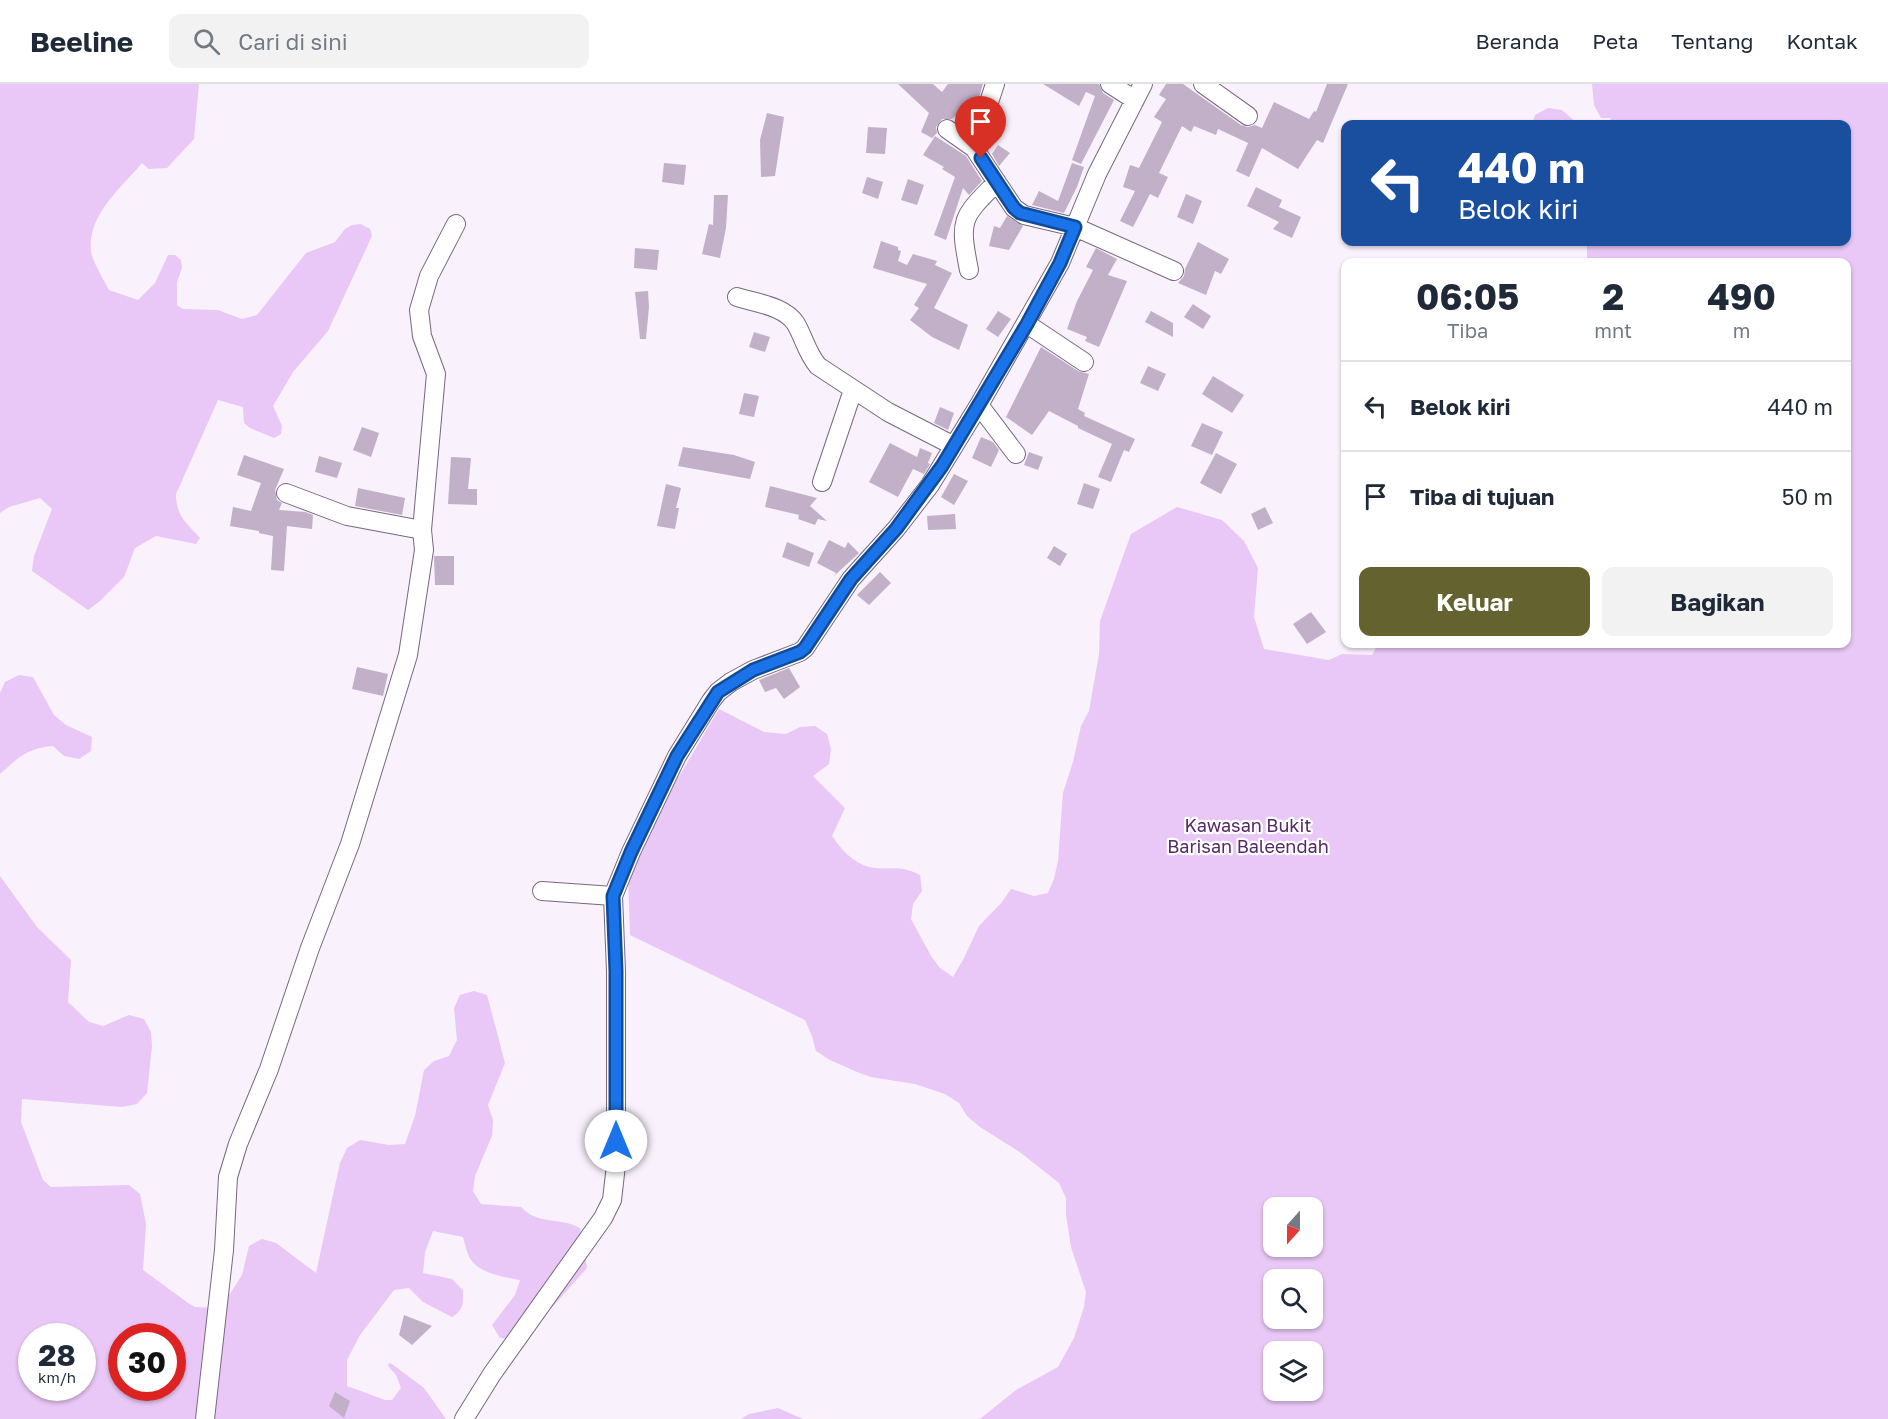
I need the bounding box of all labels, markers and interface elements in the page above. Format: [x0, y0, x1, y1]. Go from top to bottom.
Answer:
search box [169, 14, 589, 68]
text: Beeline [30, 25, 133, 58]
icon: search [190, 25, 223, 58]
text: Cari di sini [238, 28, 348, 55]
text: Beranda [1476, 28, 1559, 54]
text: Peta [1592, 28, 1638, 54]
text: Tentang [1671, 28, 1753, 54]
text: Kontak [1786, 28, 1858, 54]
pin [955, 96, 1006, 158]
icon: arrive [964, 105, 997, 138]
text: 440 m [1458, 142, 1585, 192]
icon: left [1359, 144, 1437, 222]
text: Belok kiri [1458, 193, 1579, 225]
text: 06:05 [1416, 275, 1519, 318]
text: 2 [1602, 275, 1624, 318]
text: 490 [1707, 275, 1776, 318]
text: Tiba [1447, 318, 1488, 342]
text: mnt [1594, 318, 1632, 342]
text: m [1733, 318, 1750, 342]
icon: left [1359, 390, 1392, 423]
text: Belok kiri [1410, 393, 1511, 420]
text: 440 m [1768, 393, 1833, 420]
icon: arrive [1359, 480, 1392, 513]
text: Tiba di tujuan [1410, 483, 1554, 510]
text: 50 m [1782, 483, 1833, 510]
button: Keluar [1359, 567, 1590, 636]
button: Bagikan [1602, 567, 1833, 636]
park label: Kawasan Bukit Barisan Baleendah [1167, 814, 1329, 857]
position arrow [584, 1109, 648, 1173]
north arrow [1263, 1197, 1323, 1257]
map controls [1263, 1197, 1323, 1401]
button: search [1263, 1269, 1323, 1329]
speed limit sign: 30 [108, 1323, 186, 1401]
text: 28 [38, 1337, 76, 1373]
button: layers [1263, 1341, 1323, 1401]
text: km/h [38, 1368, 76, 1386]

